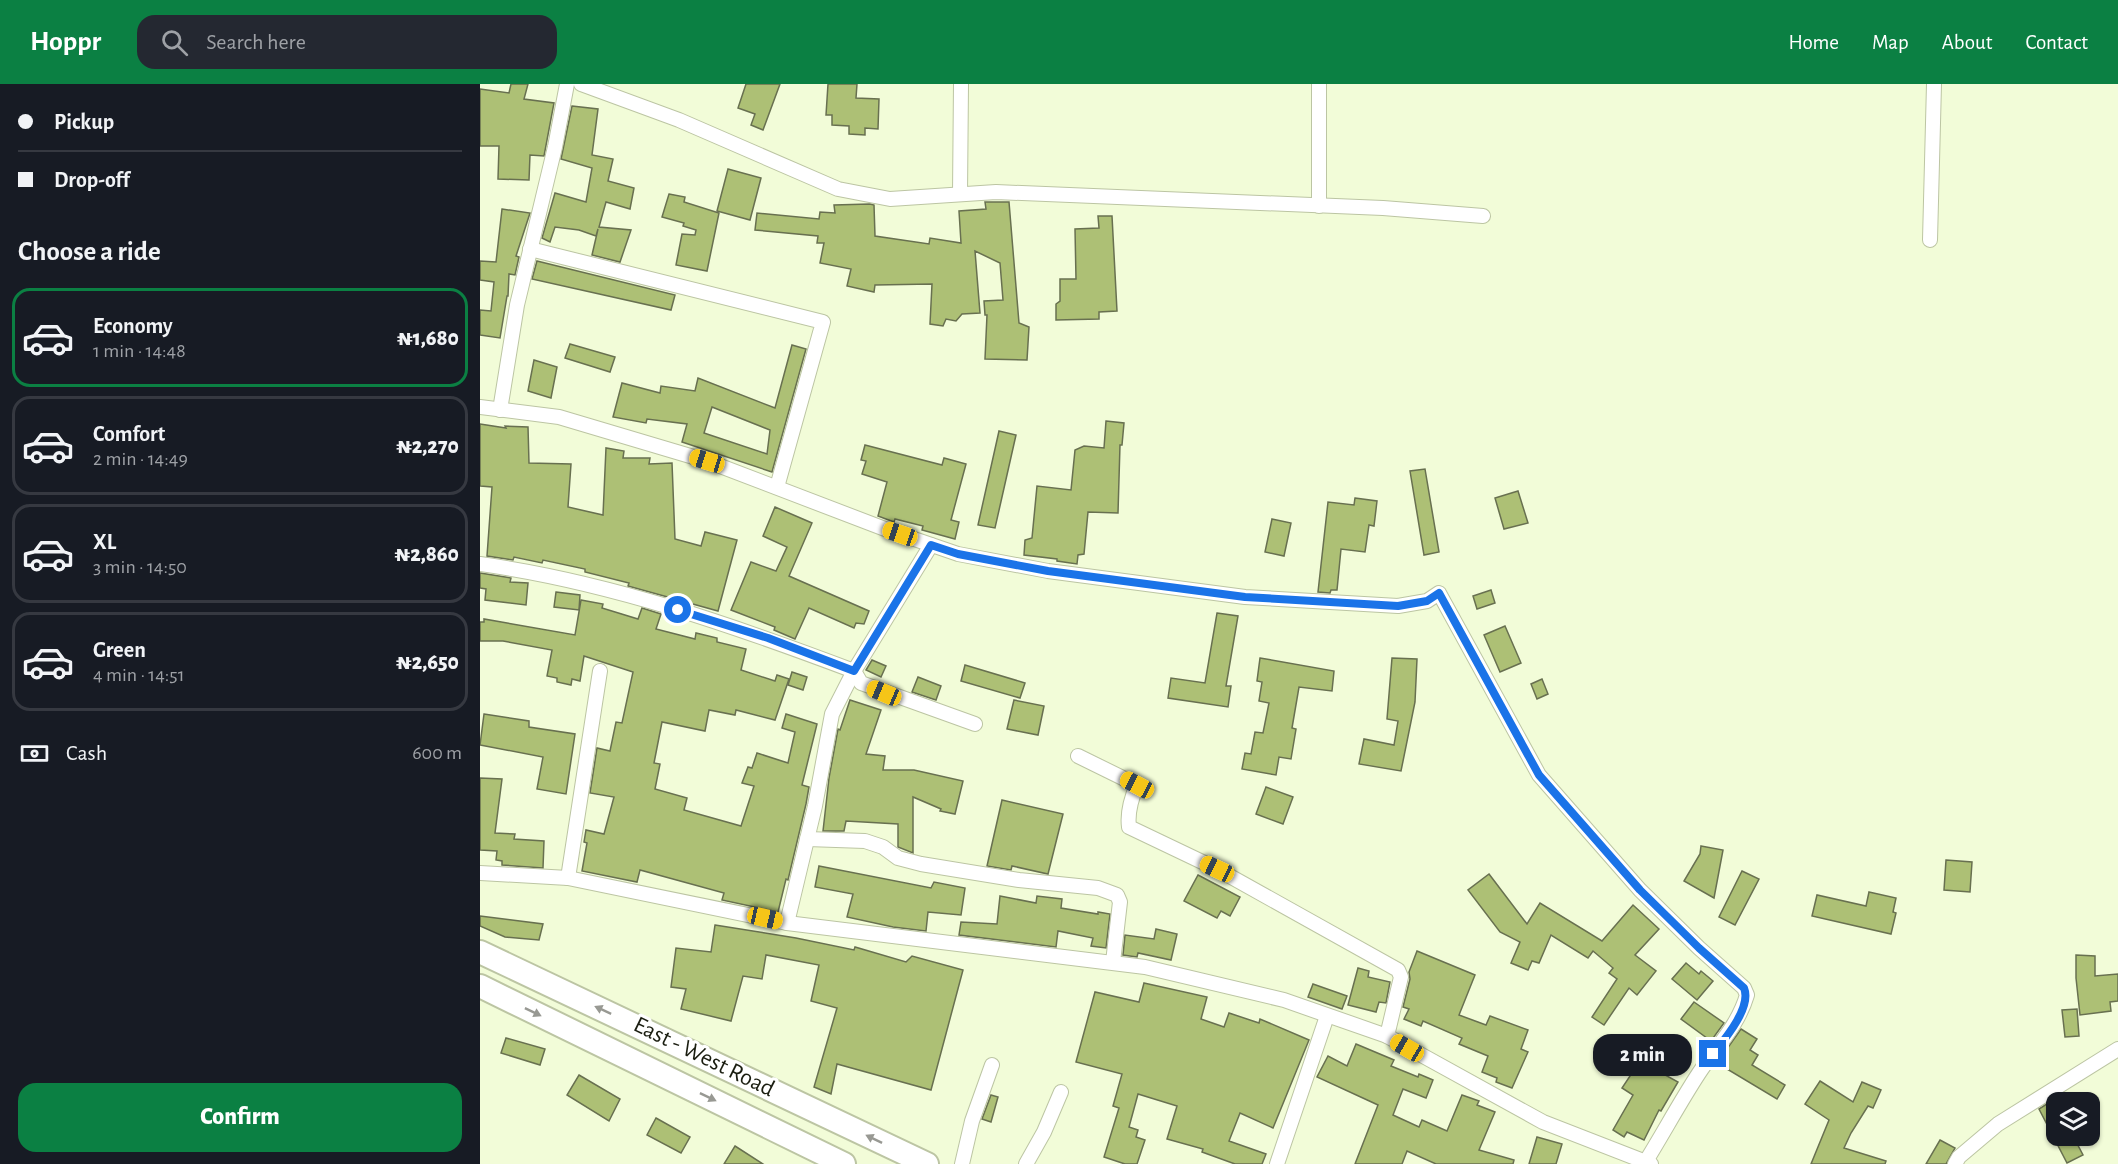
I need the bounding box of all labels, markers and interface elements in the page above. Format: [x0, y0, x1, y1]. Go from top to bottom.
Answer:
search box [137, 15, 557, 69]
icon: search [158, 26, 191, 59]
text: Hoppr [30, 28, 101, 56]
text: Search here [206, 31, 306, 53]
text: Home [1788, 32, 1839, 53]
text: Map [1872, 32, 1909, 53]
text: About [1942, 32, 1992, 53]
text: Contact [2025, 32, 2088, 53]
text: Pickup [54, 111, 114, 133]
text: Drop-off [54, 169, 130, 191]
text: Choose a ride [18, 238, 161, 265]
icon: car [21, 311, 75, 365]
text: Economy [93, 315, 173, 337]
text: ₦1,680 [397, 327, 459, 349]
text: 1 min · 14:48 [93, 341, 186, 361]
icon: car [21, 419, 75, 473]
text: Comfort [93, 423, 165, 445]
text: ₦2,270 [396, 435, 459, 457]
car [687, 447, 727, 475]
text: 2 min · 14:49 [93, 449, 188, 469]
car [880, 520, 920, 548]
icon: car [21, 527, 75, 581]
text: XL [93, 531, 116, 553]
text: ₦2,860 [395, 543, 459, 565]
text: 3 min · 14:50 [93, 557, 187, 577]
route start [664, 596, 691, 623]
icon: car [21, 635, 75, 689]
text: Green [93, 639, 146, 661]
text: ₦2,650 [396, 651, 459, 673]
text: 4 min · 14:51 [93, 665, 185, 685]
car [864, 678, 904, 708]
icon: cash [18, 737, 51, 770]
text: Cash [66, 742, 107, 764]
text: 600 m [412, 743, 462, 763]
car [1117, 769, 1157, 801]
car [1197, 853, 1237, 885]
car [745, 905, 785, 931]
one-way arrow [595, 1005, 612, 1014]
one-way arrow [524, 1007, 541, 1016]
street label: East - West Road [630, 1013, 778, 1101]
car [1387, 1031, 1427, 1065]
callout: 2 min [1593, 1033, 1692, 1075]
route end [1699, 1040, 1726, 1067]
text: 2 min [1620, 1045, 1665, 1065]
button: Confirm [18, 1083, 462, 1152]
map controls [2046, 1092, 2100, 1146]
button: layers [2046, 1092, 2100, 1146]
one-way arrow [699, 1093, 716, 1102]
one-way arrow [865, 1134, 882, 1143]

